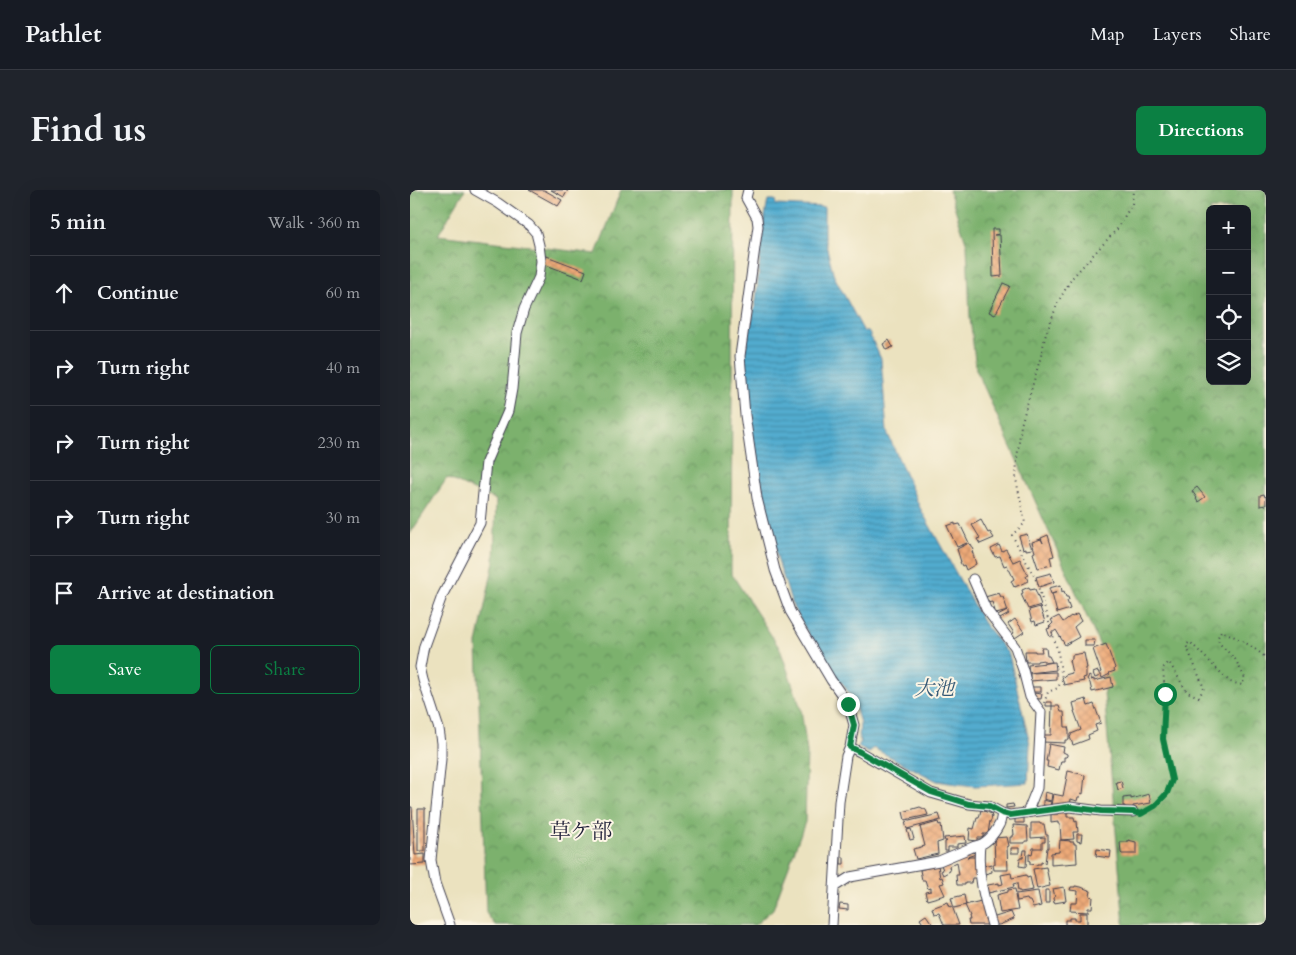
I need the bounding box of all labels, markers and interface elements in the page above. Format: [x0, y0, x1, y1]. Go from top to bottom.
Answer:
text: Pathlet [25, 18, 102, 51]
text: Map [1090, 22, 1125, 47]
text: Layers [1153, 22, 1202, 47]
text: Share [1230, 22, 1271, 47]
text: Find us [30, 106, 146, 154]
button: Directions [1136, 106, 1266, 155]
map controls [1206, 205, 1251, 385]
button: + [1206, 205, 1251, 250]
text: 5 min [50, 208, 106, 237]
text: Walk · 360 m [268, 212, 360, 234]
button: − [1206, 250, 1251, 295]
icon: ahead [50, 279, 78, 307]
text: Continue [97, 280, 179, 306]
text: 60 m [326, 282, 360, 304]
button: locate [1206, 295, 1251, 340]
button: layers [1206, 340, 1251, 385]
icon: right [50, 354, 78, 382]
text: Turn right [97, 355, 189, 381]
text: 40 m [326, 357, 360, 379]
icon: right [50, 429, 78, 457]
text: Turn right [97, 430, 189, 456]
text: 230 m [318, 432, 360, 454]
icon: right [50, 504, 78, 532]
text: Turn right [97, 505, 189, 531]
text: 30 m [326, 507, 360, 529]
icon: arrive [50, 579, 78, 607]
text: Arrive at destination [97, 580, 274, 606]
button: Save [50, 645, 200, 694]
button: Share [210, 645, 360, 694]
water label: 大池 [914, 675, 956, 702]
route start [1154, 683, 1177, 706]
route end [837, 693, 860, 716]
district label: 草ケ部 [550, 817, 613, 846]

